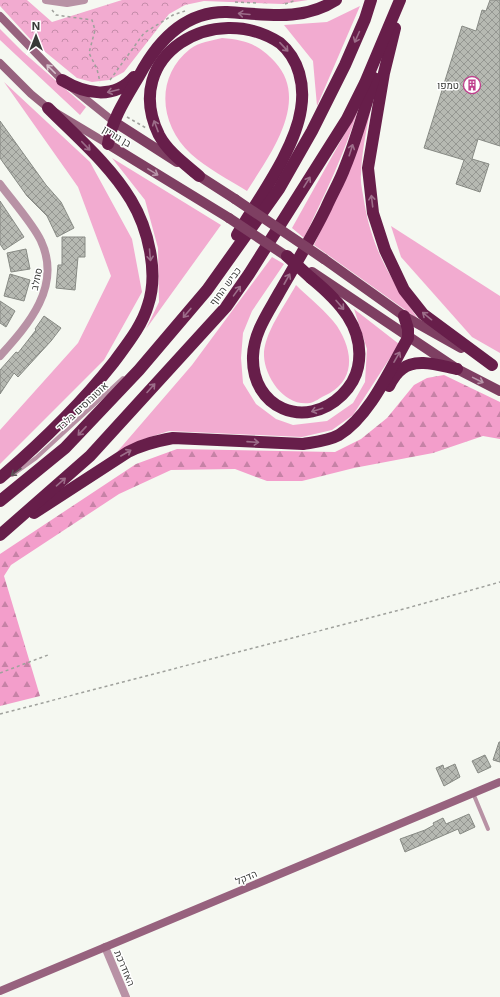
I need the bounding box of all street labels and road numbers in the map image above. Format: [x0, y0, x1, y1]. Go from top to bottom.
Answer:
street label: בן גוריון [100, 123, 134, 150]
street label: כביש החוף [207, 264, 243, 308]
street label: סחלב [28, 267, 44, 291]
street label: אוטובוסים בלבד [54, 379, 110, 433]
street label: הדקל [233, 867, 259, 887]
street label: האזדרכת [112, 948, 138, 988]

